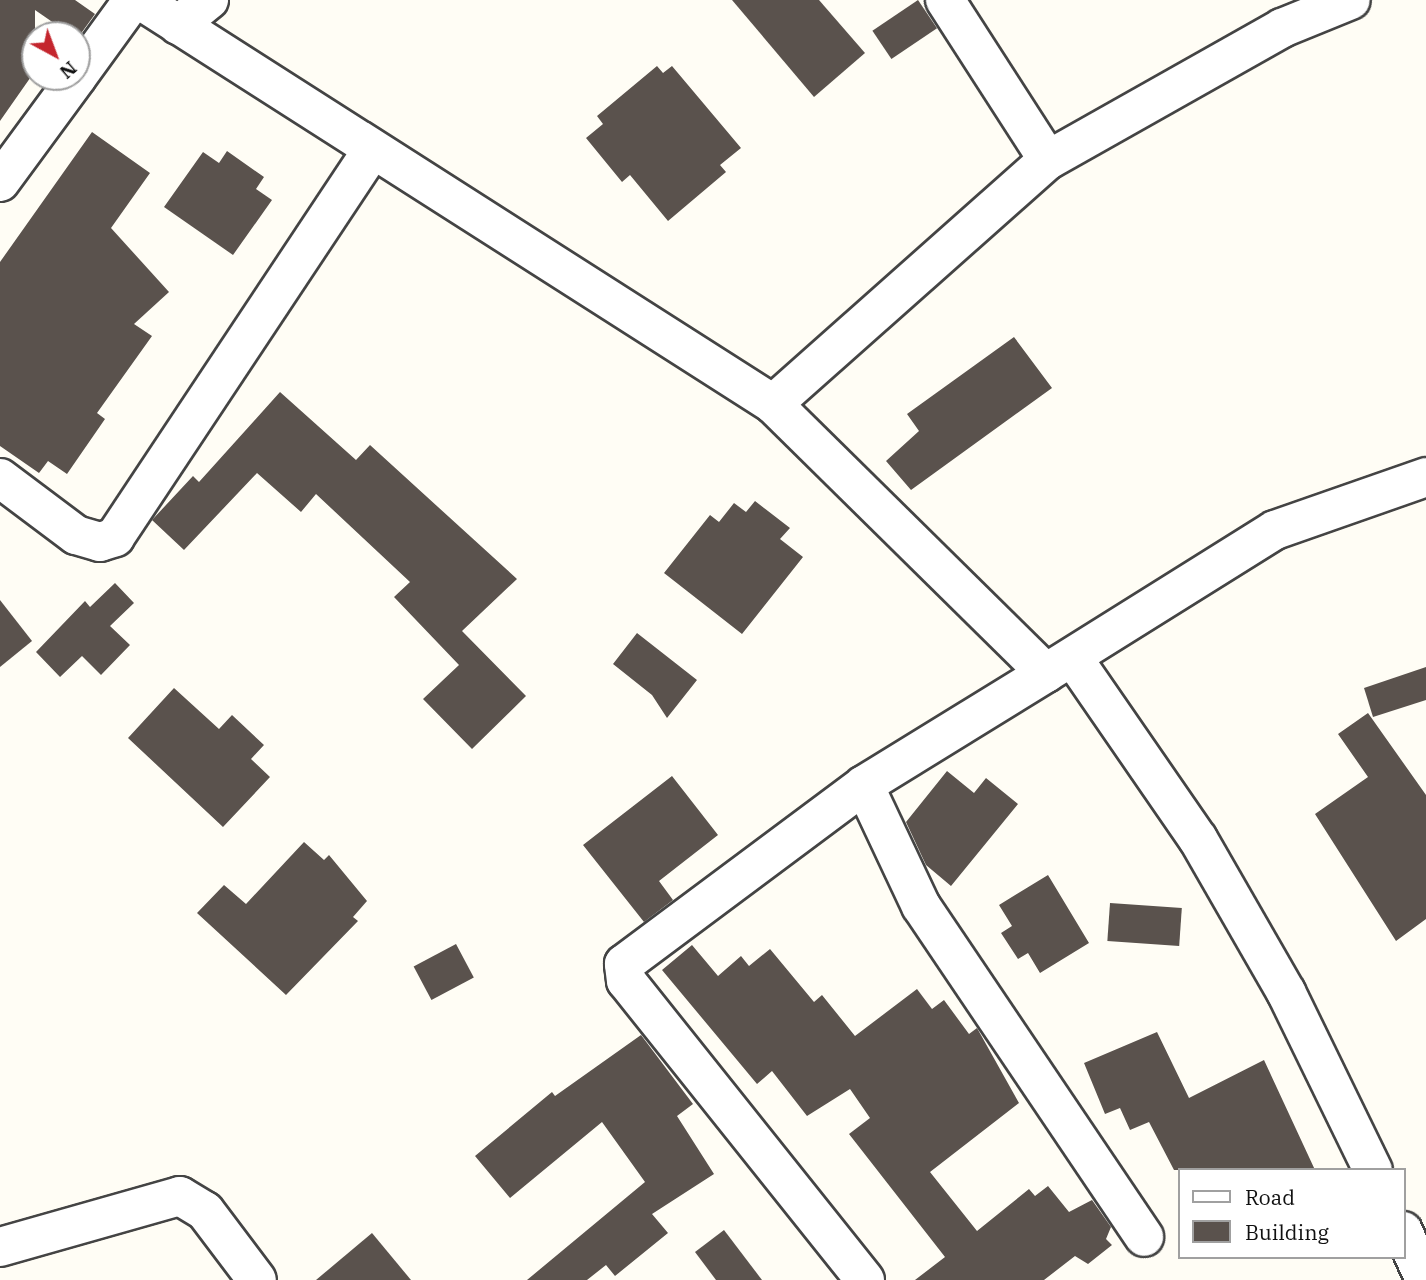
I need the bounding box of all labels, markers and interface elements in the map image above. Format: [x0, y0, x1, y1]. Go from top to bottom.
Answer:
north arrow [21, 21, 91, 91]
text: N [55, 56, 82, 84]
legend [1178, 1168, 1405, 1259]
text: Road [1245, 1183, 1295, 1211]
text: Building [1245, 1218, 1329, 1246]

